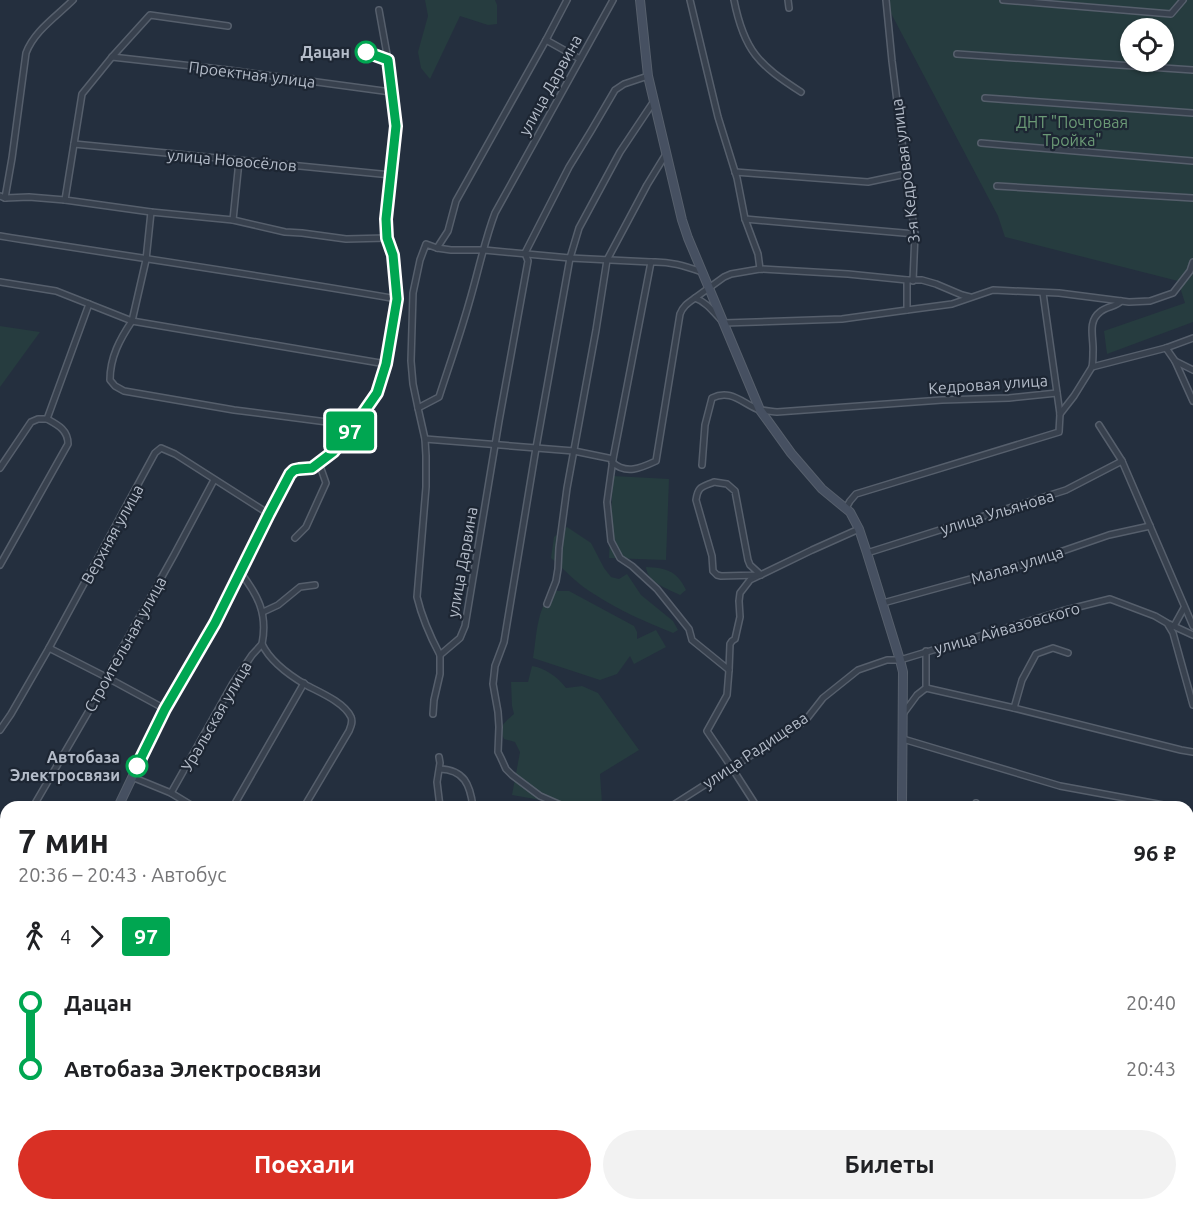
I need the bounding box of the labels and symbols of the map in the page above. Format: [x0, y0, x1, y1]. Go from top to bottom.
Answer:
street label: улица Дарвина [515, 32, 585, 138]
marker: Дацан [355, 41, 377, 63]
place label: Дацан [301, 43, 350, 61]
street label: Проектная улица [188, 57, 316, 91]
street label: 3-я Кедровая улица [887, 98, 923, 244]
park label: ДНТ "Почтовая Тройка" [1016, 113, 1128, 149]
street label: улица Новосёлов [166, 145, 298, 175]
street label: Кедровая улица [928, 371, 1048, 397]
line badge: 97 [323, 412, 377, 450]
street label: Верхняя улица [77, 481, 147, 587]
street label: улица Ульянова [938, 486, 1056, 538]
street label: улица Дарвина [443, 505, 481, 619]
street label: Малая улица [969, 542, 1065, 588]
street label: Строительная улица [80, 573, 170, 715]
street label: улица Айвазовского [932, 599, 1082, 657]
street label: Уральская улица [177, 658, 255, 774]
street label: улица Радищева [699, 708, 811, 792]
place label: Автобаза Электросвязи [10, 748, 120, 784]
marker: Автобаза Электросвязи [126, 755, 148, 777]

